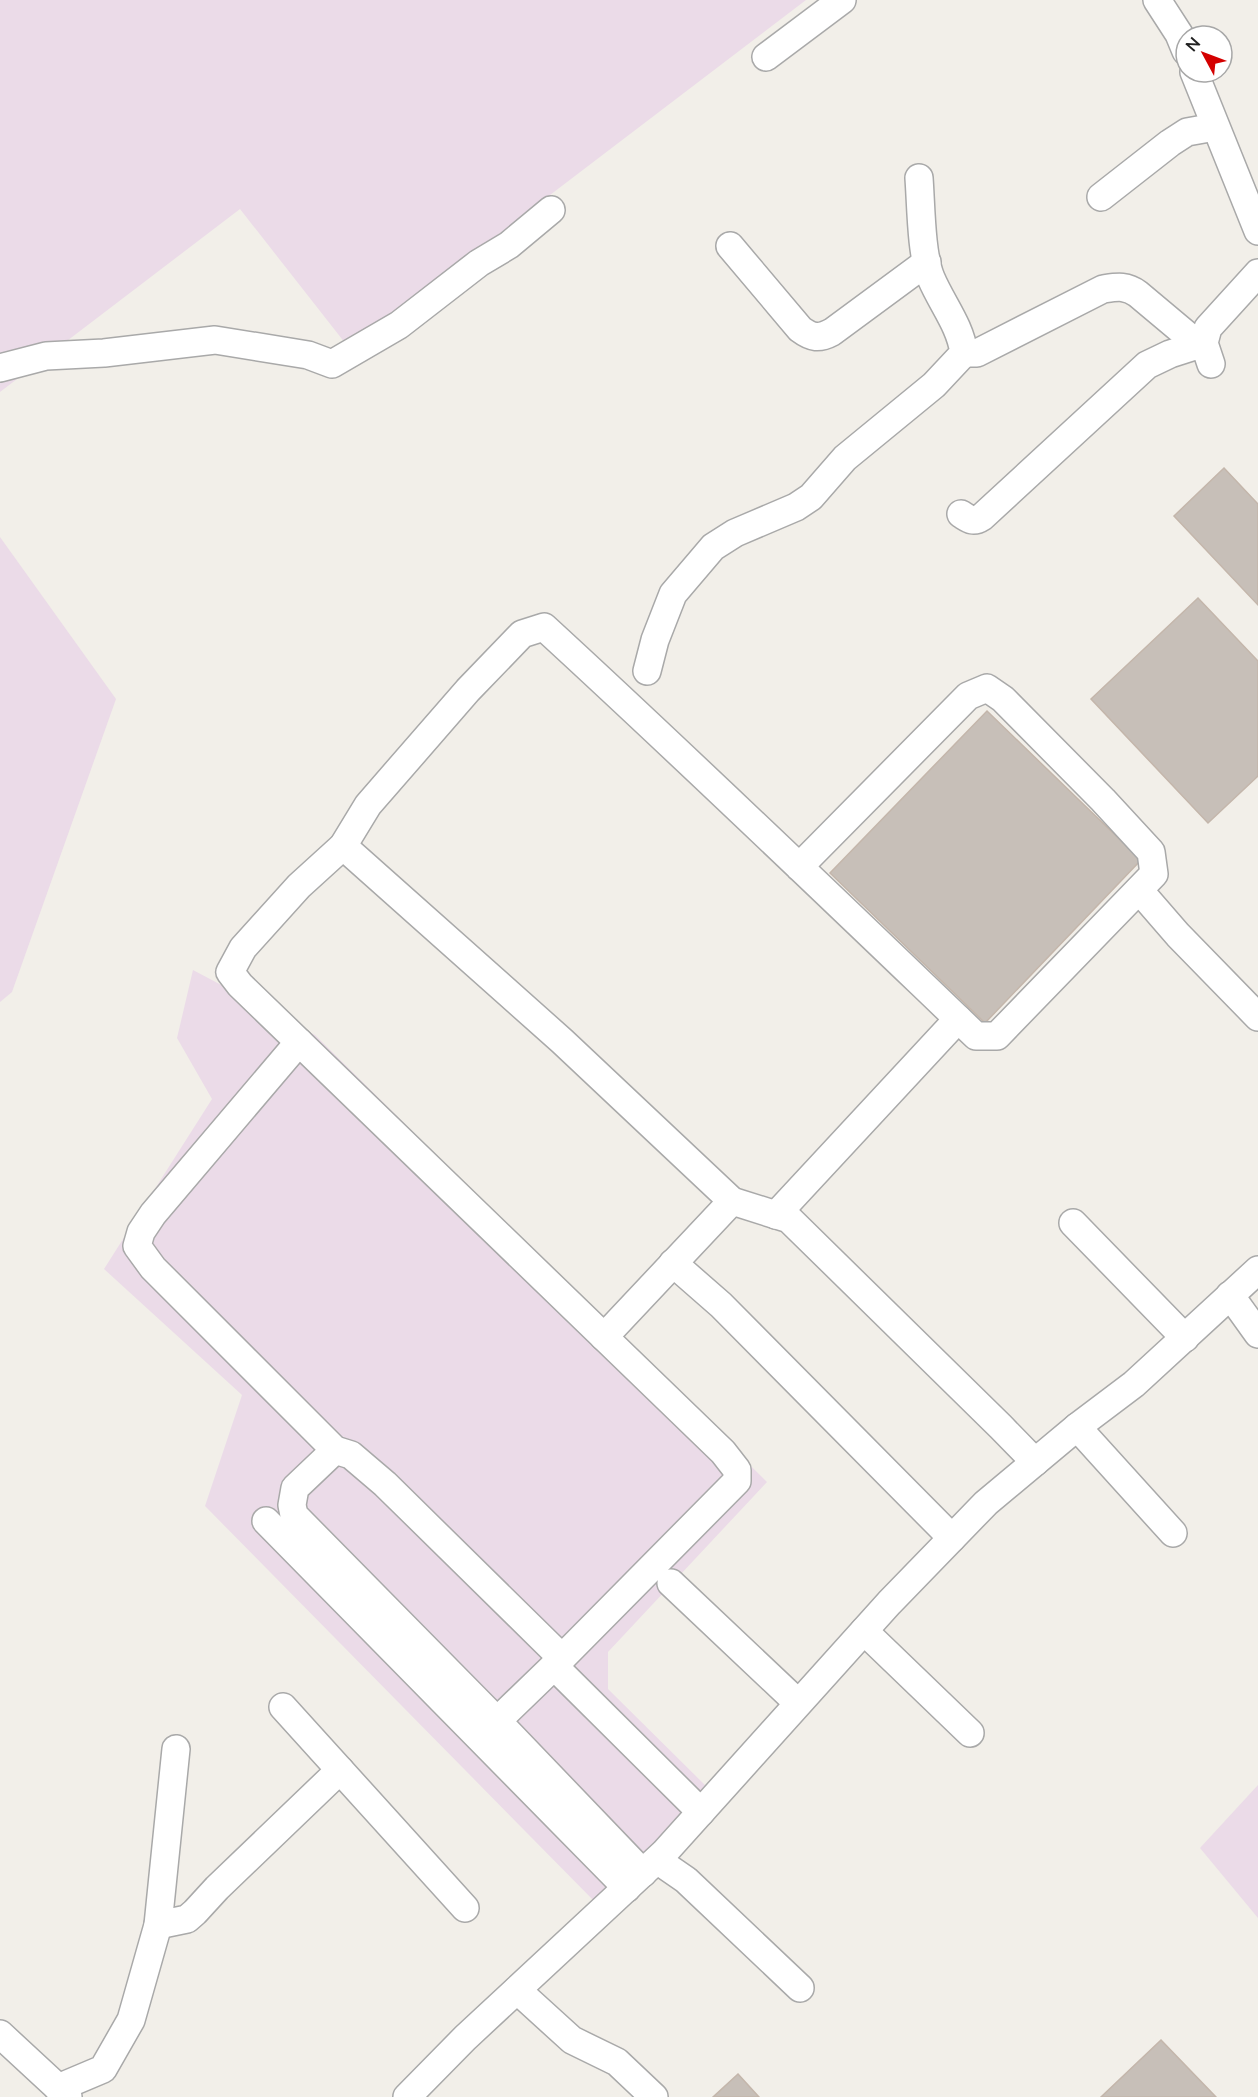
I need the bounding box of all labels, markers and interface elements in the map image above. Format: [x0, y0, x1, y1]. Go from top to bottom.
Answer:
north arrow [1174, 24, 1234, 84]
text: N [1181, 33, 1204, 55]

